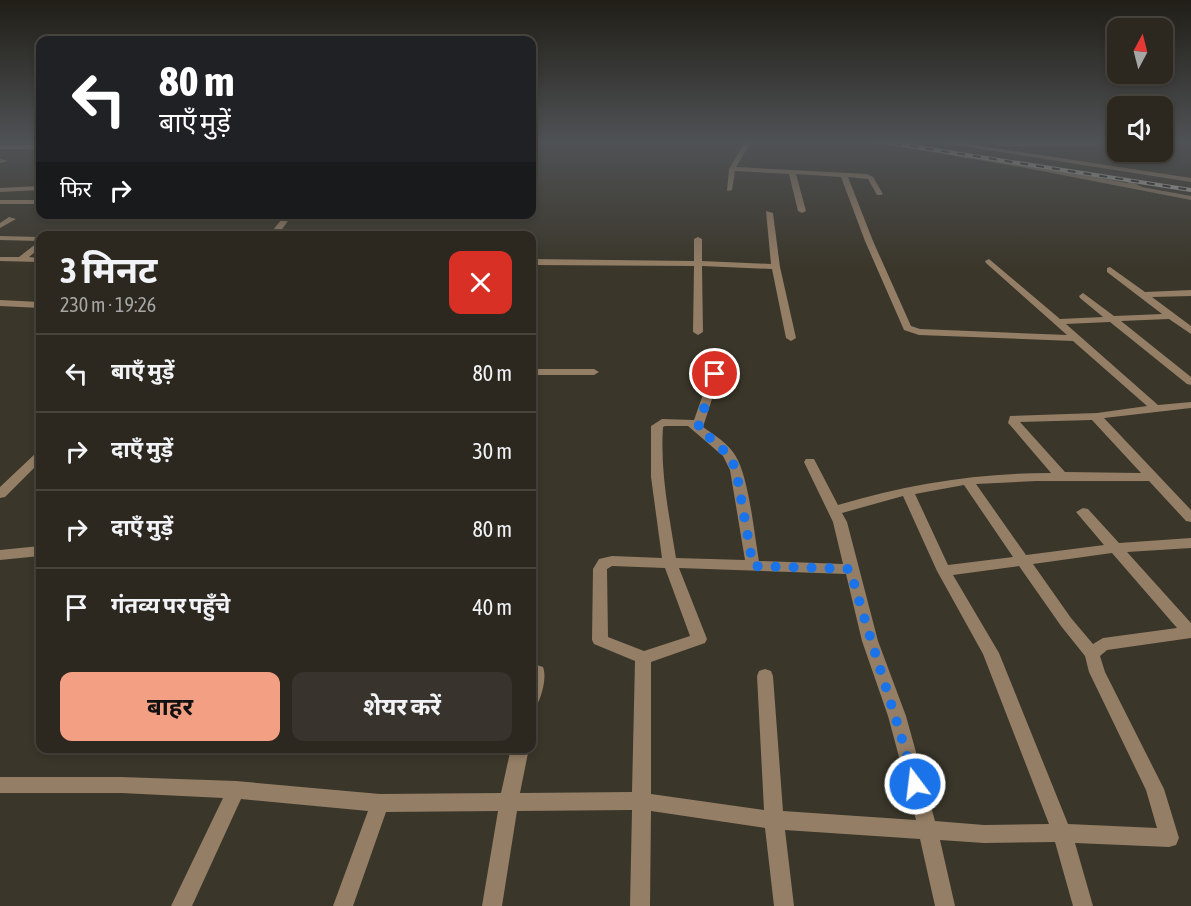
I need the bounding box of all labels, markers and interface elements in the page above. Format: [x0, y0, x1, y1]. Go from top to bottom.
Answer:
north arrow [1107, 18, 1173, 84]
map controls [1107, 18, 1173, 162]
text: 80 m [159, 57, 234, 105]
icon: left [60, 60, 138, 138]
button: sound [1107, 96, 1173, 162]
text: बाएँ मुड़ें [159, 107, 231, 138]
icon: right [104, 174, 137, 207]
text: फिर [60, 176, 92, 202]
text: 3 मिनट [60, 249, 157, 291]
button: close [449, 251, 512, 314]
text: 230 m · 19:26 [60, 293, 156, 316]
pin [689, 348, 740, 399]
icon: left [60, 357, 93, 390]
icon: arrive [698, 357, 731, 390]
text: बाएँ मुड़ें [111, 358, 174, 384]
text: 80 m [472, 360, 512, 386]
icon: right [60, 435, 93, 468]
text: दाएँ मुड़ें [111, 436, 173, 462]
text: 30 m [472, 438, 512, 464]
icon: right [60, 513, 93, 546]
text: दाएँ मुड़ें [111, 514, 173, 540]
text: 80 m [472, 516, 512, 542]
icon: arrive [60, 591, 93, 624]
text: गंतव्य पर पहुँचे [111, 592, 230, 618]
text: 40 m [472, 594, 512, 620]
button: बाहर [60, 672, 280, 741]
button: शेयर करें [292, 672, 512, 741]
position arrow [883, 752, 947, 816]

